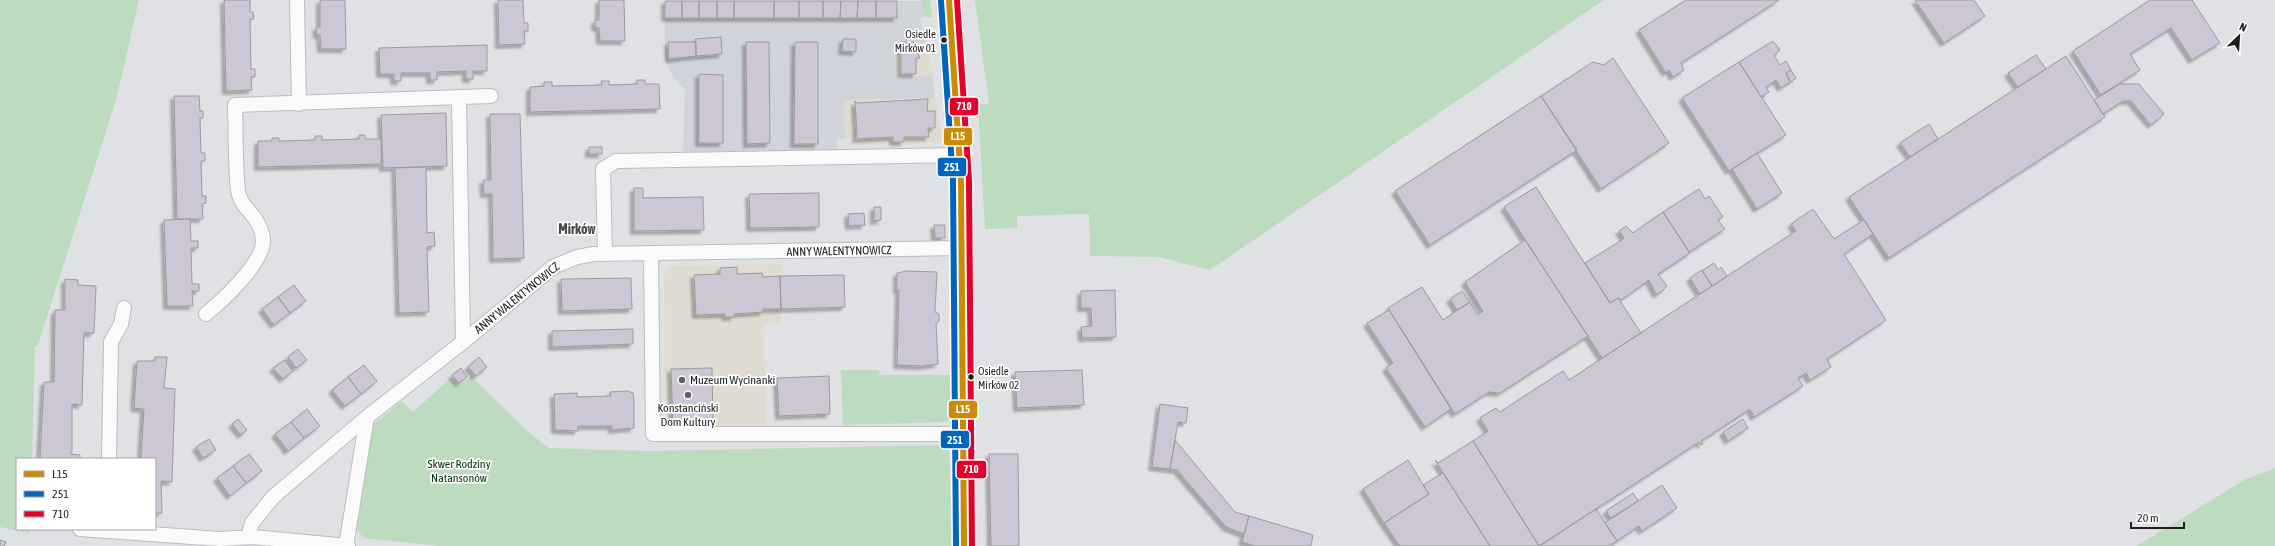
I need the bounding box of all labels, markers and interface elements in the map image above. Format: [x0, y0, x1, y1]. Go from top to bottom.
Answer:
north arrow [2219, 16, 2259, 56]
text: N [2238, 20, 2249, 34]
place label: Osiedle Mirków 01 [895, 28, 936, 54]
marker: Osiedle Mirków 01 [939, 35, 949, 45]
line badge: 710 [949, 97, 979, 116]
text: 710 [956, 100, 972, 112]
line badge: L15 [943, 127, 973, 146]
text: L15 [951, 130, 965, 142]
line badge: 251 [937, 157, 967, 177]
text: 251 [944, 161, 960, 173]
district label: Mirków [558, 221, 596, 237]
street label: ANNY WALENTYNOWICZ [786, 243, 892, 259]
street label: ANNY WALENTYNOWICZ [472, 259, 563, 337]
place label: Osiedle Mirków 02 [978, 365, 1019, 391]
marker: Osiedle Mirków 02 [966, 372, 976, 382]
place label: Muzeum Wycinanki [690, 373, 775, 387]
marker: Muzeum Wycinanki [677, 375, 687, 385]
marker: Konstanciński Dom Kultury [683, 390, 693, 400]
line badge: L15 [948, 400, 978, 419]
place label: Konstanciński Dom Kultury [657, 401, 719, 429]
text: L15 [956, 403, 970, 415]
line badge: 251 [940, 430, 970, 449]
text: 251 [947, 434, 963, 446]
park label: Skwer Rodziny Natansonów [427, 457, 491, 485]
legend [16, 458, 156, 530]
line badge: 710 [956, 460, 987, 479]
text: 710 [963, 463, 979, 475]
text: L15 [52, 467, 68, 481]
text: 251 [52, 487, 69, 501]
scale bar [2131, 504, 2184, 530]
text: 710 [52, 507, 69, 521]
text: 20 m [2137, 511, 2159, 525]

